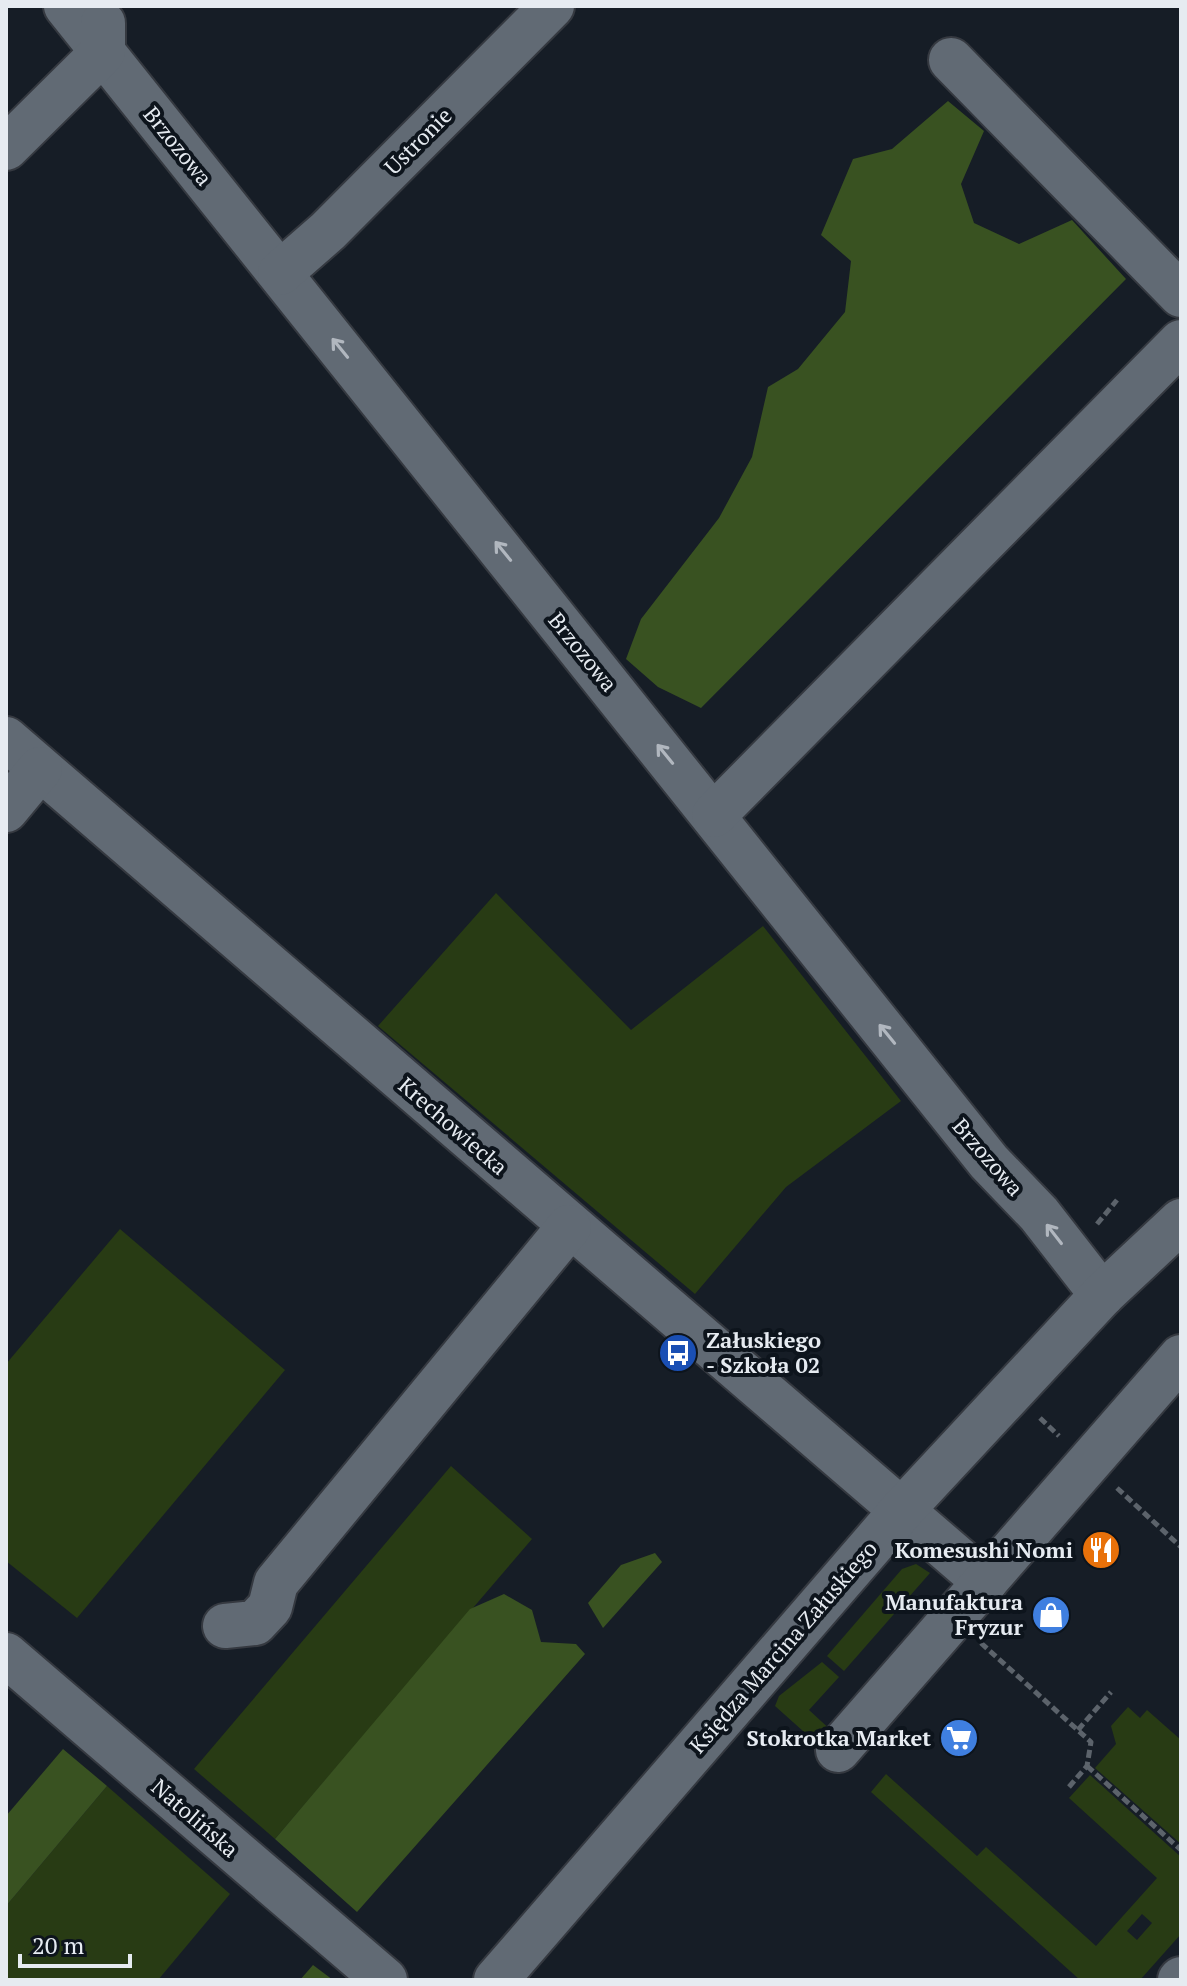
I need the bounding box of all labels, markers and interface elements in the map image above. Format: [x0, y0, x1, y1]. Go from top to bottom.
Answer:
street label: Brzozowa [138, 100, 219, 191]
street label: Ustronie [378, 101, 458, 181]
one-way arrow [331, 338, 349, 359]
one-way arrow [494, 541, 511, 562]
street label: Brzozowa [543, 606, 624, 697]
one-way arrow [656, 744, 674, 765]
one-way arrow [879, 1024, 897, 1045]
street label: Krechowiecka [393, 1070, 514, 1181]
street label: Brzozowa [947, 1112, 1030, 1202]
one-way arrow [1046, 1224, 1063, 1245]
place label: Załuskiego - Szkoła 02 [706, 1325, 821, 1379]
bus stop icon: Załuskiego - Szkoła 02 [657, 1332, 699, 1374]
restaurant icon: Komesushi Nomi [1080, 1529, 1122, 1571]
street label: Księdza Marcina Załuskiego [682, 1534, 883, 1759]
place label: Komesushi Nomi [895, 1535, 1073, 1564]
place label: Manufaktura Fryzur [885, 1587, 1024, 1641]
shop icon: Manufaktura Fryzur [1030, 1594, 1072, 1636]
supermarket icon: Stokrotka Market [938, 1717, 980, 1759]
place label: Stokrotka Market [747, 1723, 931, 1752]
street label: Natolińska [146, 1772, 245, 1863]
scale bar [20, 1918, 130, 1968]
text: 20 m [32, 1929, 84, 1961]

